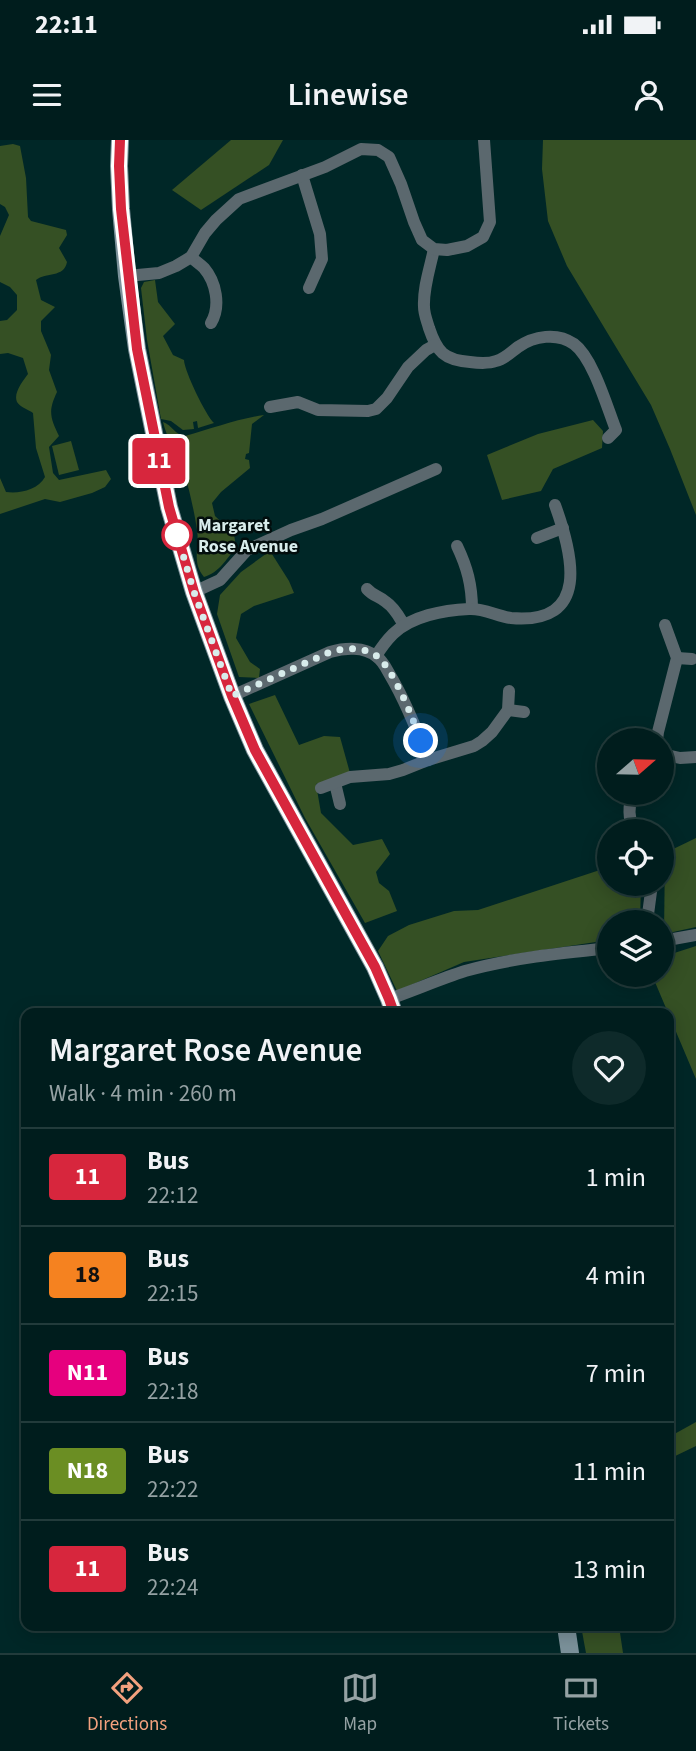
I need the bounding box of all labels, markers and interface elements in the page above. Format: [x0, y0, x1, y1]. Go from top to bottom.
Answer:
text: 22:11 [35, 6, 98, 43]
text: Linewise [288, 72, 408, 118]
icon: menu [28, 76, 66, 114]
icon: person [630, 76, 668, 114]
line badge: 11 [128, 438, 190, 484]
text: 11 [146, 443, 172, 478]
place label: Margaret Rose Avenue [198, 513, 298, 559]
marker: Margaret Rose Avenue [162, 520, 192, 550]
your location [403, 723, 438, 758]
north arrow [597, 728, 674, 805]
map controls [597, 728, 674, 987]
button: locate [597, 819, 674, 896]
button: layers [597, 910, 674, 987]
text: Margaret Rose Avenue [49, 1027, 362, 1074]
button: heart [572, 1031, 646, 1105]
text: Walk · 4 min · 260 m [49, 1077, 237, 1110]
text: Bus [147, 1142, 189, 1179]
text: 11 [75, 1159, 100, 1194]
text: 1 min [586, 1159, 646, 1196]
text: 22:12 [147, 1179, 198, 1212]
text: Bus [147, 1240, 189, 1277]
text: 18 [75, 1257, 100, 1292]
text: 4 min [586, 1257, 646, 1294]
text: 22:15 [147, 1277, 198, 1310]
text: Bus [147, 1338, 189, 1375]
text: N11 [67, 1355, 108, 1390]
text: 7 min [586, 1355, 646, 1392]
text: 22:18 [147, 1375, 198, 1408]
text: Bus [147, 1436, 189, 1473]
text: N18 [67, 1453, 108, 1488]
text: 11 min [573, 1453, 646, 1490]
text: 22:22 [147, 1473, 198, 1506]
text: Bus [147, 1534, 189, 1571]
text: 11 [75, 1551, 100, 1586]
text: 13 min [573, 1551, 646, 1588]
text: 22:24 [147, 1571, 198, 1604]
tab: Directions [87, 1669, 167, 1738]
tab: Map [341, 1669, 379, 1738]
tab: Tickets [553, 1669, 609, 1738]

